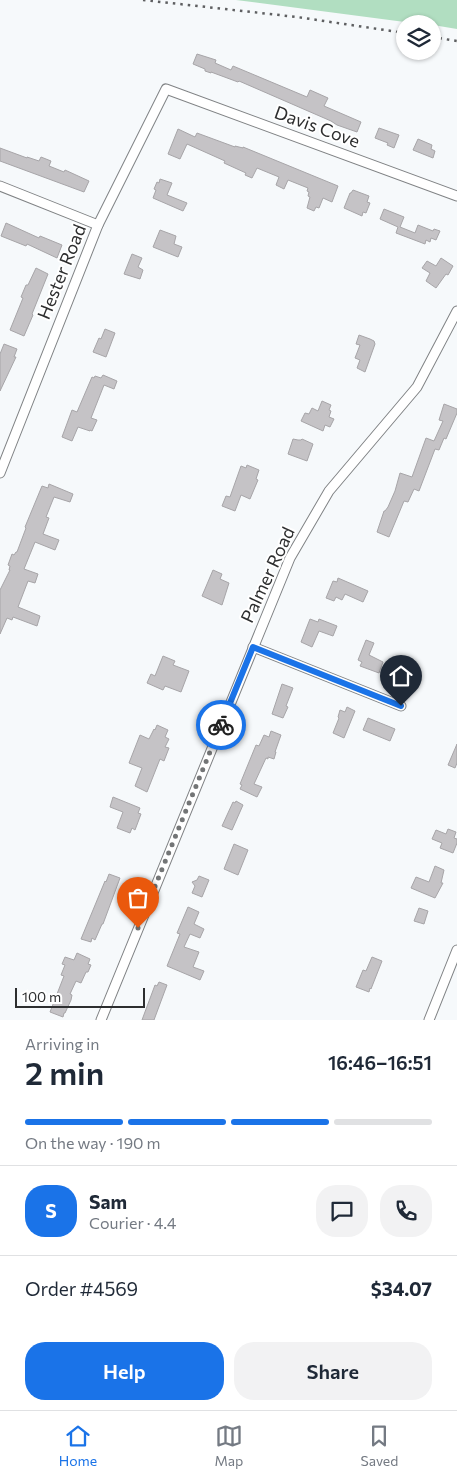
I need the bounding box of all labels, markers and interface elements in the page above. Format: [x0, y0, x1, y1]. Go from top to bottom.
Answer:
map controls [396, 15, 441, 60]
button: layers [396, 15, 441, 60]
street label: Davis Cove [272, 100, 363, 152]
street label: Hester Road [32, 221, 90, 322]
street label: Palmer Road [235, 523, 299, 626]
pin [380, 655, 422, 706]
icon: home [387, 662, 415, 690]
courier [196, 700, 246, 750]
icon: bike [207, 711, 235, 739]
pin [117, 877, 159, 928]
icon: bag [124, 884, 152, 912]
scale bar [15, 985, 145, 1008]
text: 100 m [22, 988, 61, 1005]
text: Arriving in [25, 1034, 99, 1053]
text: 16:46–16:51 [328, 1051, 432, 1074]
text: 2 min [25, 1052, 104, 1092]
text: On the way · 190 m [25, 1133, 161, 1152]
button: chat [316, 1185, 368, 1237]
button: phone [380, 1185, 432, 1237]
text: Sam [89, 1190, 127, 1213]
text: S [45, 1199, 57, 1222]
text: Courier · 4.4 [89, 1213, 176, 1232]
text: Order #4569 [25, 1277, 138, 1300]
text: $34.07 [371, 1277, 432, 1300]
button: Help [25, 1342, 224, 1400]
button: Share [234, 1342, 432, 1400]
tab: Home [59, 1422, 97, 1469]
tab: Map [214, 1422, 243, 1469]
tab: Saved [361, 1422, 398, 1469]

